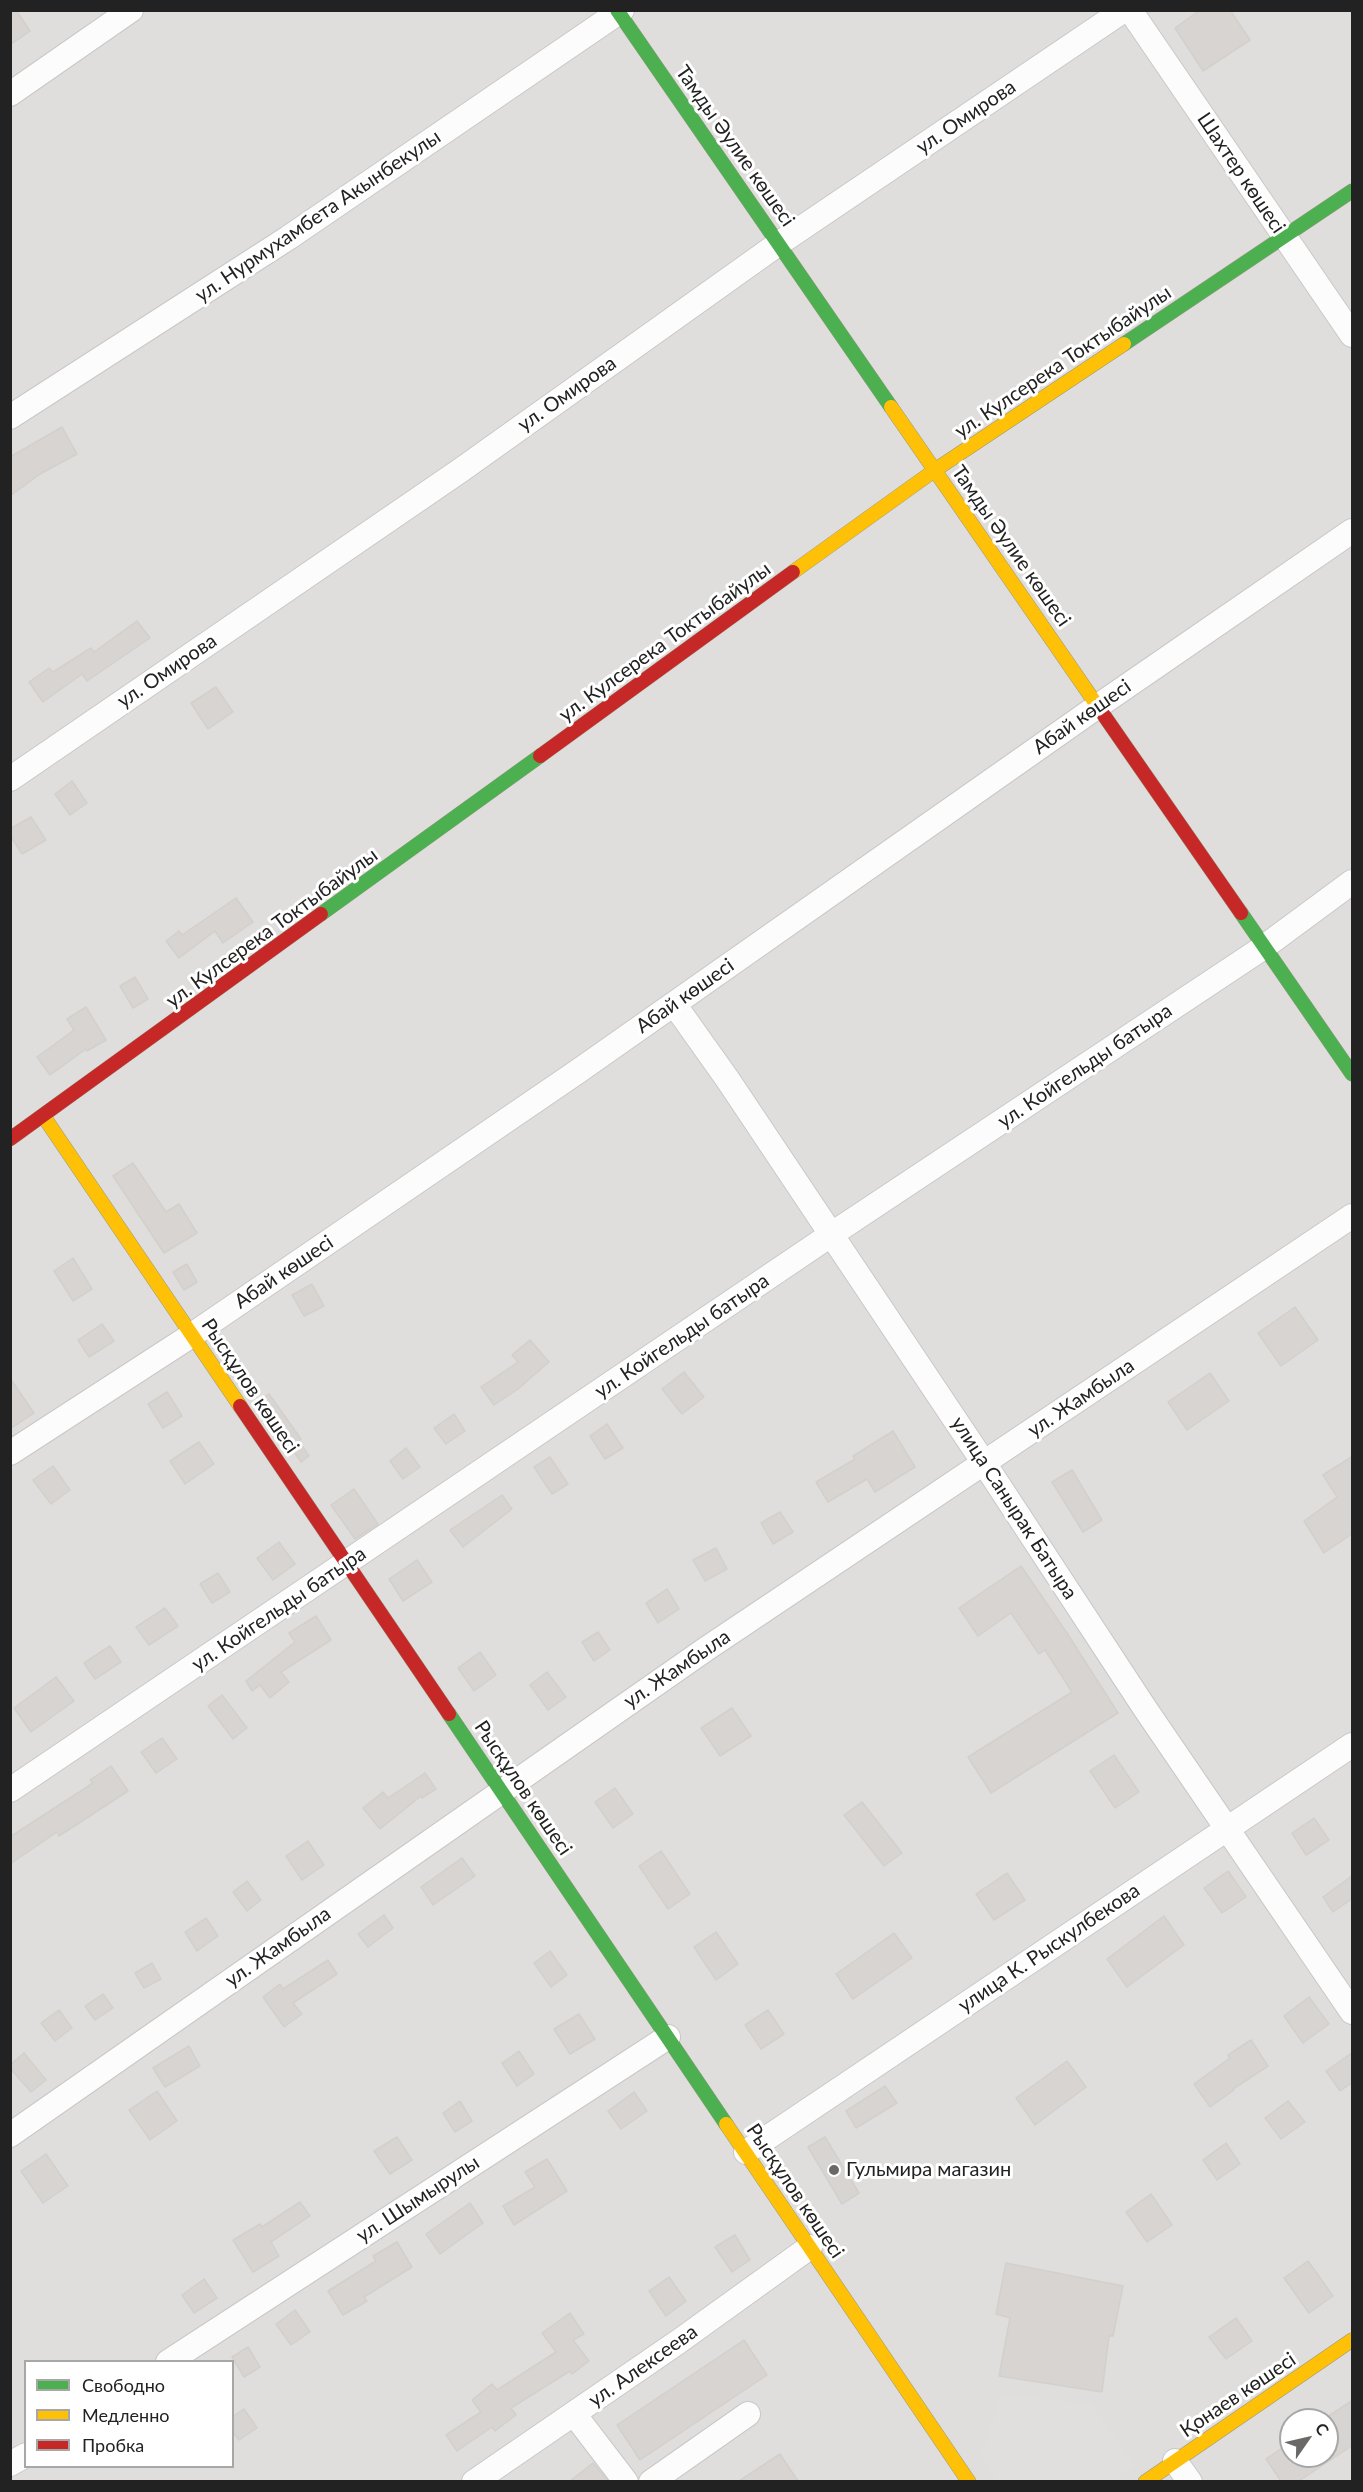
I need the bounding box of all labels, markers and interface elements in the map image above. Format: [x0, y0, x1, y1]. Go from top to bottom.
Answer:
street label: Тамды Әулие көшесі [670, 61, 800, 231]
street label: ул. Омирова [912, 75, 1020, 159]
street label: Шахтер көшесі [1192, 108, 1290, 238]
street label: ул. Нурмухамбета Акынбекулы [191, 125, 445, 307]
street label: ул. Кулсерека Токтыбайулы [950, 281, 1176, 443]
street label: ул. Омирова [513, 351, 621, 437]
street label: Тамды Әулие көшесі [946, 461, 1076, 631]
street label: ул. Кулсерека Токтыбайулы [554, 557, 776, 727]
street label: ул. Омирова [113, 629, 221, 713]
street label: Абай көшесі [1028, 674, 1136, 760]
street label: ул. Кулсерека Токтыбайулы [161, 843, 383, 1013]
street label: Абай көшесі [631, 953, 739, 1039]
street label: ул. Койгельды батыра [993, 999, 1177, 1133]
street label: Абай көшесі [230, 1230, 338, 1314]
street label: ул. Койгельды батыра [590, 1269, 774, 1403]
street label: Рысқұлов көшесі [196, 1314, 304, 1458]
street label: ул. Жамбыла [1023, 1354, 1139, 1442]
street label: улица Санырак Батыра [946, 1412, 1082, 1604]
street label: ул. Койгельды батыра [187, 1542, 371, 1676]
street label: ул. Жамбыла [619, 1625, 735, 1713]
street label: Рысқұлов көшесі [469, 1716, 577, 1860]
street label: улица К. Рыскулбекова [954, 1878, 1144, 2018]
street label: ул. Жамбыла [221, 1902, 335, 1992]
street label: Рысқұлов көшесі [741, 2119, 849, 2263]
street label: ул. Шымырулы [352, 2150, 484, 2248]
place label: Гульмира магазин [846, 2158, 1011, 2182]
marker: Гульмира магазин [827, 2163, 841, 2177]
street label: ул. Алексеева [584, 2320, 702, 2412]
street label: Қонаев көшесі [1176, 2347, 1300, 2443]
legend [24, 2360, 234, 2468]
text: Свободно [82, 2374, 165, 2396]
text: Медленно [82, 2404, 170, 2426]
north arrow [1279, 2408, 1339, 2468]
text: С [1312, 2419, 1334, 2438]
text: Пробка [82, 2434, 144, 2456]

